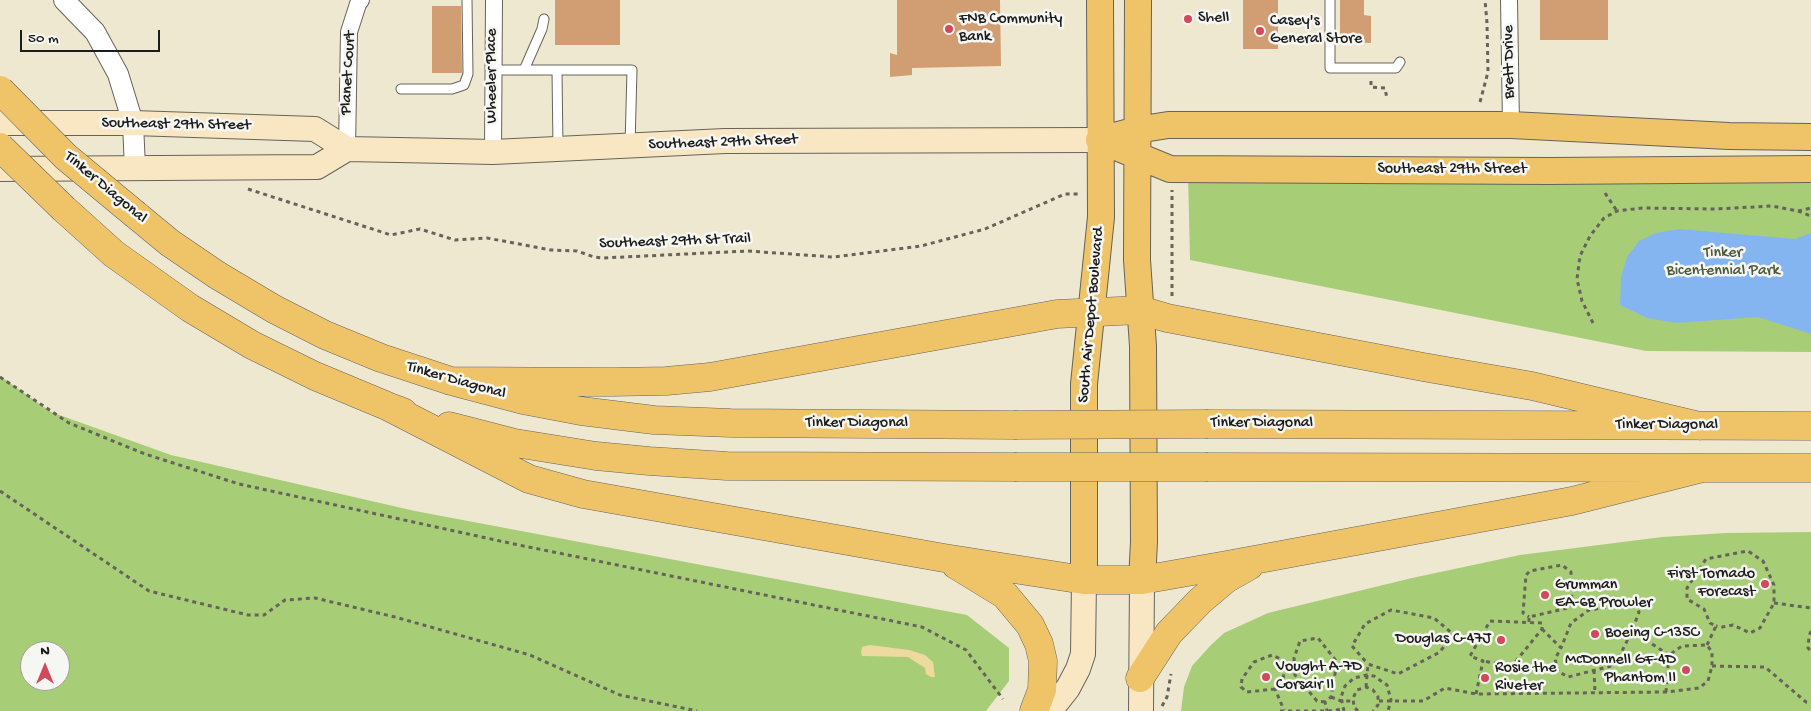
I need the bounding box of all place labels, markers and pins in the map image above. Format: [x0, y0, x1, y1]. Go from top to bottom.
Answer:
place label: Shell [1198, 9, 1229, 29]
place label: FNB Community Bank [959, 10, 1062, 48]
place label: Casey's General Store [1270, 12, 1362, 50]
marker: Shell [1182, 13, 1194, 25]
marker: FNB Community Bank [943, 23, 955, 35]
marker: Casey's General Store [1254, 25, 1266, 37]
place label: First Tornado Forecast [1667, 565, 1755, 603]
place label: Grumman EA-6B Prowler [1555, 576, 1652, 614]
marker: First Tornado Forecast [1759, 578, 1771, 590]
marker: Grumman EA-6B Prowler [1539, 589, 1551, 601]
place label: Boeing C-135C [1605, 624, 1699, 644]
marker: Boeing C-135C [1589, 628, 1601, 640]
place label: Douglas C-47J [1396, 630, 1491, 650]
marker: Douglas C-47J [1495, 634, 1507, 646]
place label: McDonnell GF-4D Phantom II [1565, 651, 1676, 689]
place label: Vought A-7D Corsair II [1276, 658, 1362, 696]
place label: Rosie the Riveter [1495, 659, 1556, 697]
marker: McDonnell GF-4D Phantom II [1680, 664, 1692, 676]
marker: Vought A-7D Corsair II [1260, 671, 1272, 683]
marker: Rosie the Riveter [1479, 672, 1491, 684]

